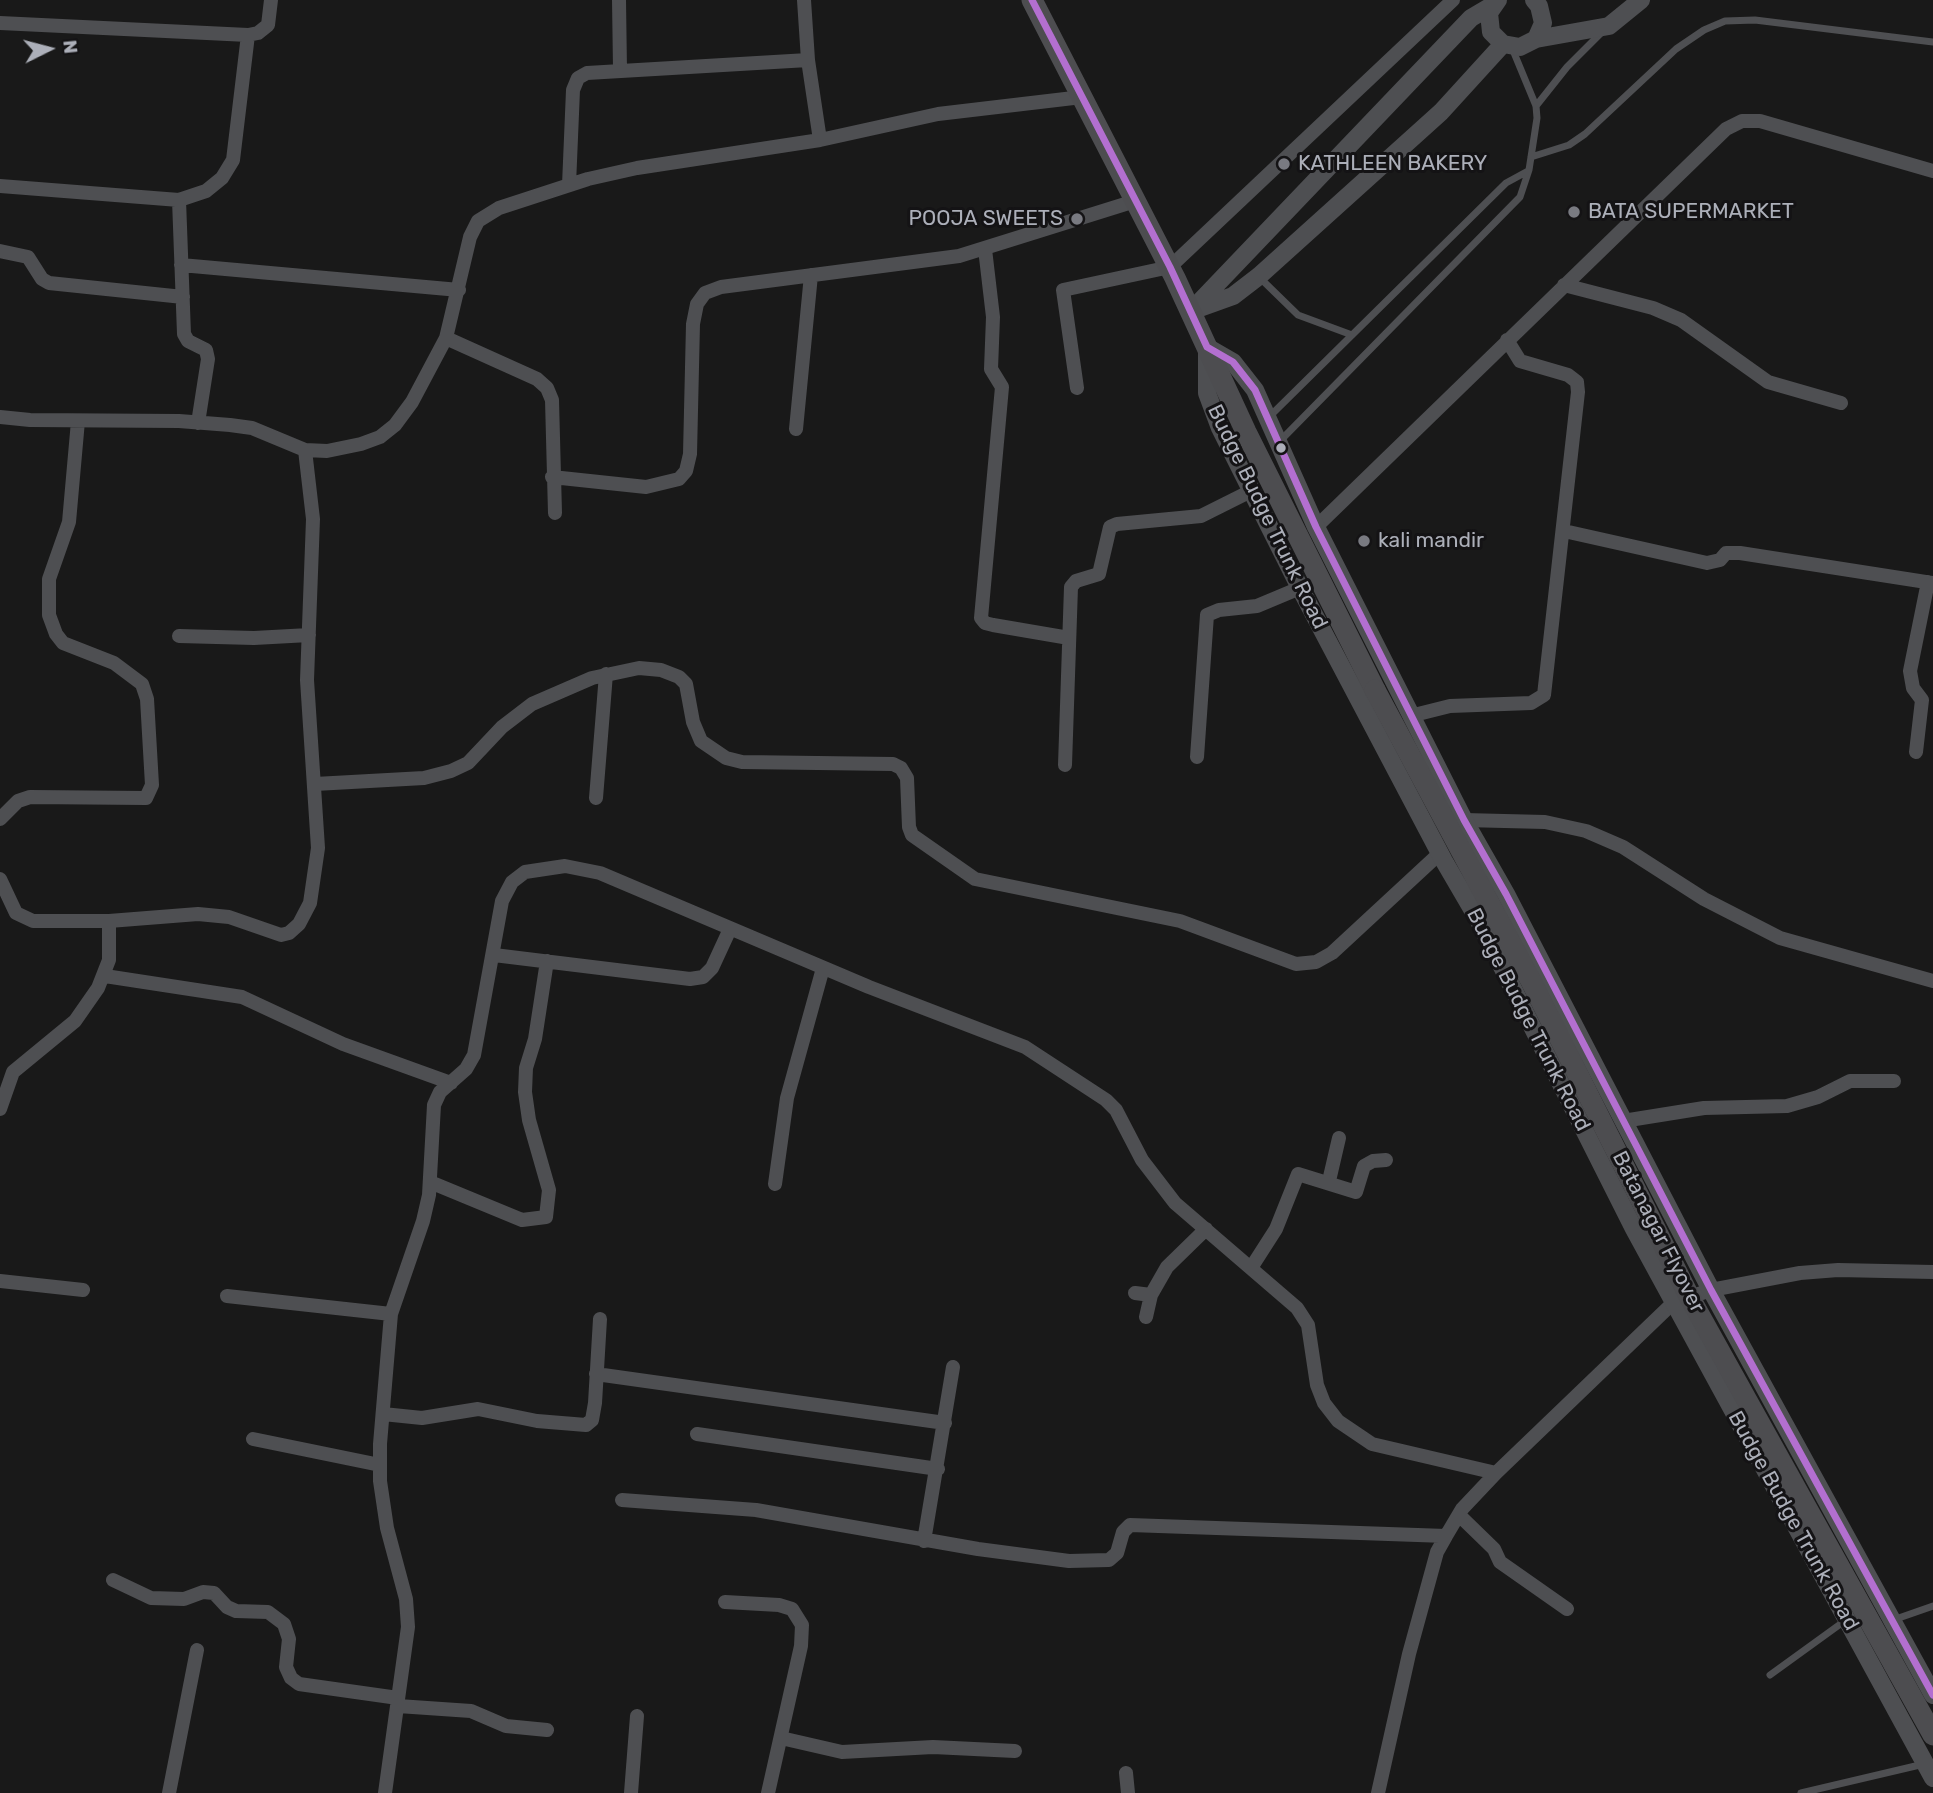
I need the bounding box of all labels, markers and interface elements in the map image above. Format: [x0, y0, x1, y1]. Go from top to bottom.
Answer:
north arrow [14, 14, 84, 84]
text: N [58, 39, 83, 55]
place label: KATHLEEN BAKERY [1298, 151, 1487, 177]
marker: KATHLEEN BAKERY [1276, 156, 1292, 172]
place label: BATA SUPERMARKET [1588, 199, 1794, 225]
marker: BATA SUPERMARKET [1566, 204, 1582, 220]
place label: POOJA SWEETS [909, 206, 1063, 232]
marker: POOJA SWEETS [1069, 211, 1085, 227]
street label: Budge Budge Trunk Road [1202, 401, 1332, 633]
unlabelled marker [1274, 441, 1288, 455]
place label: kali mandir [1378, 528, 1484, 554]
marker: kali mandir [1356, 533, 1372, 549]
street label: Budge Budge Trunk Road [1461, 904, 1595, 1136]
street label: Batanagar Flyover [1606, 1147, 1710, 1317]
street label: Budge Budge Trunk Road [1722, 1407, 1864, 1635]

